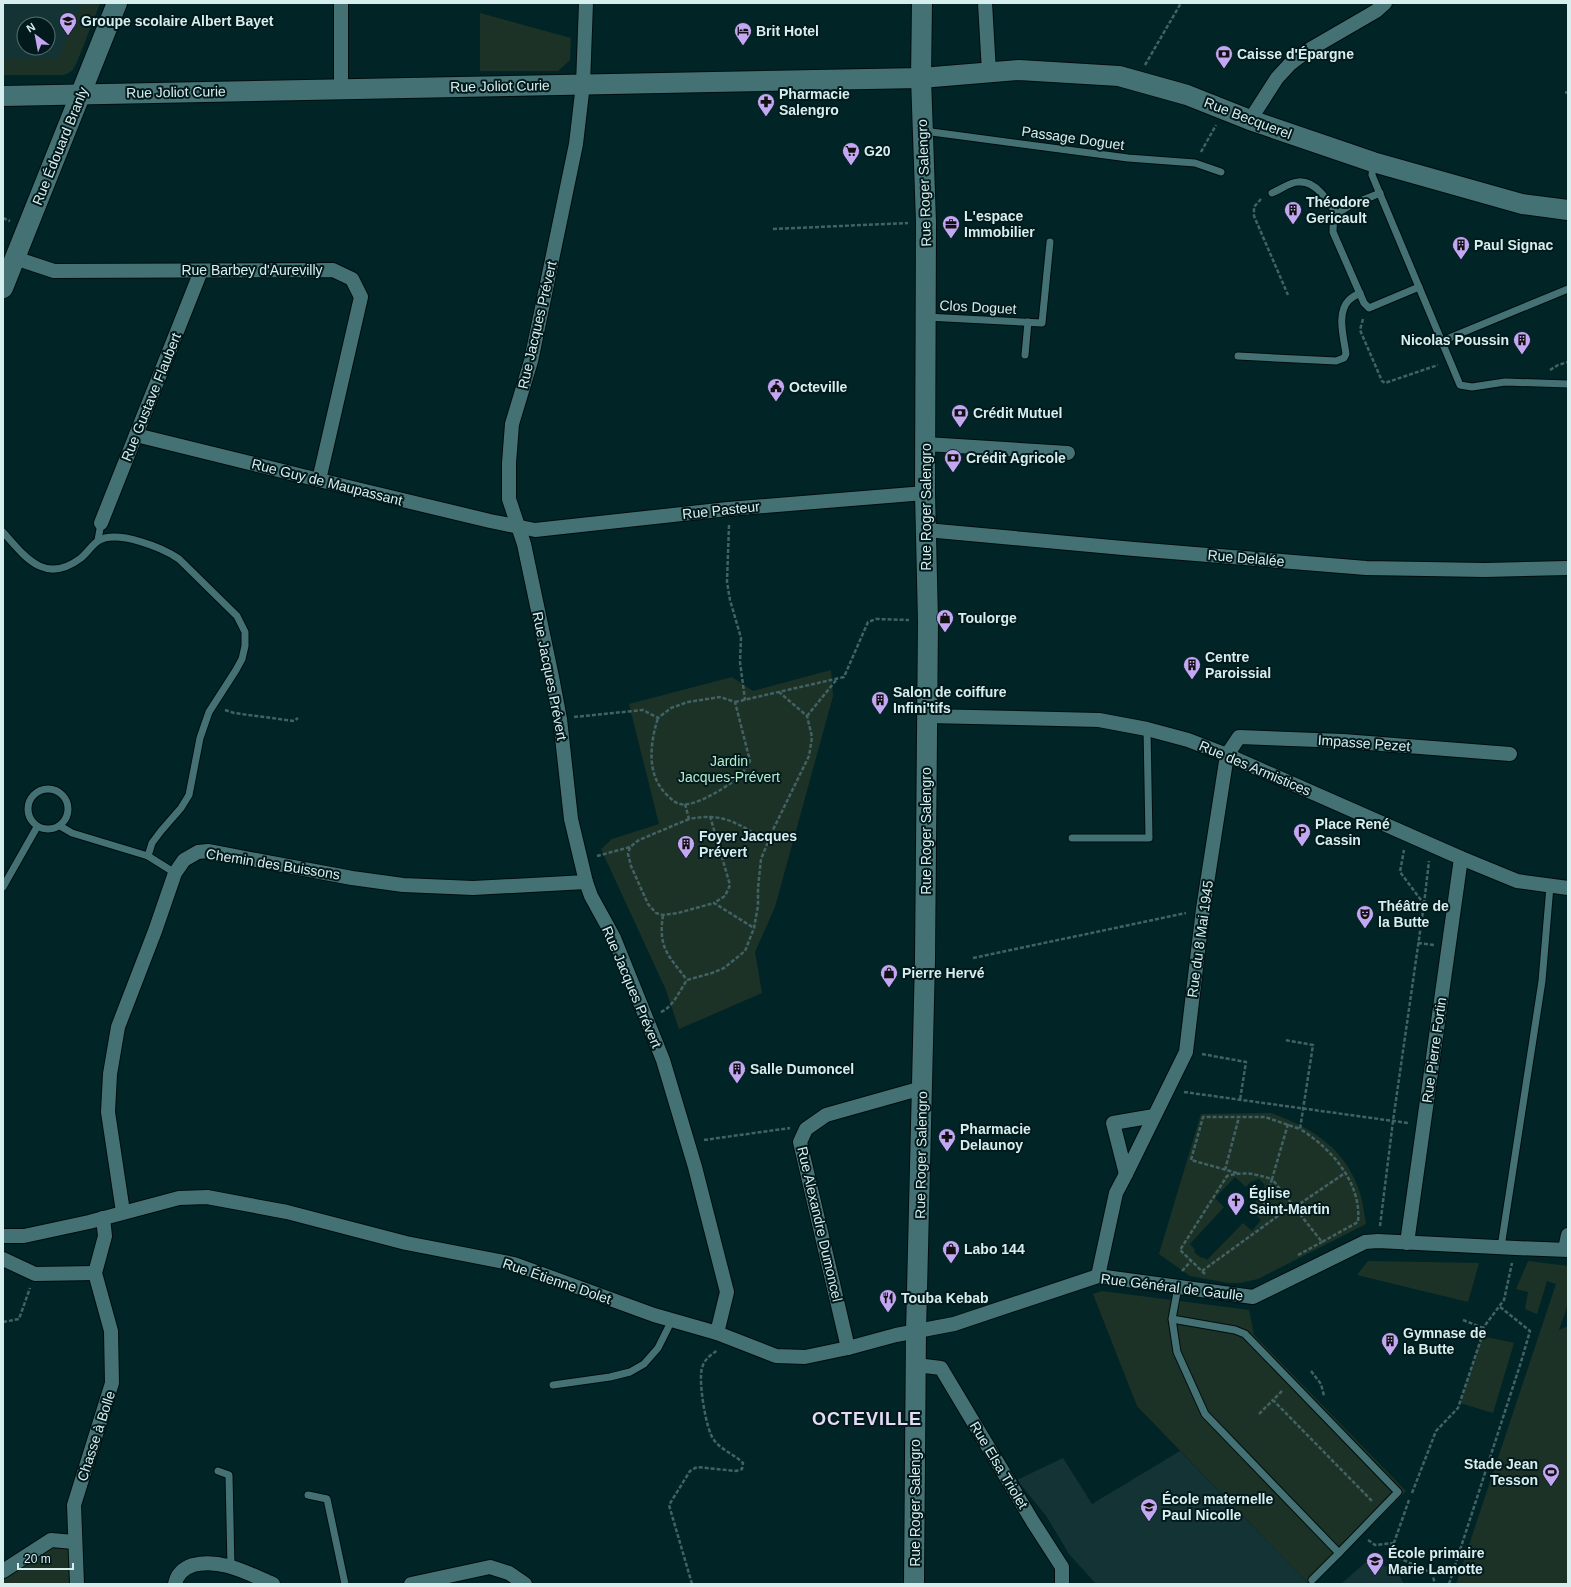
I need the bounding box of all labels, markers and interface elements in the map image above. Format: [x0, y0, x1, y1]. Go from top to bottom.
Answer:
school or university icon: Groupe scolaire Albert Bayet [58, 11, 78, 36]
place label: Groupe scolaire Albert Bayet [81, 13, 274, 29]
north arrow [16, 16, 56, 56]
text: N [24, 20, 37, 35]
hotel icon: Brit Hotel [733, 21, 753, 46]
place label: Brit Hotel [756, 23, 819, 39]
bank icon: Caisse d'Épargne [1214, 44, 1234, 69]
place label: Caisse d'Épargne [1237, 46, 1354, 62]
street label: Rue Joliot Curie [450, 77, 550, 95]
street label: Rue Joliot Curie [126, 83, 226, 101]
street label: Rue Édouard Branly [29, 85, 91, 207]
place label: Pharmacie Salengro [779, 86, 850, 118]
pharmacy icon: Pharmacie Salengro [756, 92, 776, 117]
street label: Rue Becquerel [1202, 94, 1294, 142]
street label: Rue Roger Salengro [914, 119, 934, 247]
street label: Passage Doguet [1021, 123, 1125, 153]
supermarket icon: G20 [841, 141, 861, 166]
place label: G20 [864, 143, 891, 159]
place label: Théodore Gericault [1306, 194, 1370, 226]
building icon: Théodore Gericault [1283, 200, 1303, 225]
place label: L'espace Immobilier [964, 208, 1035, 240]
office icon: L'espace Immobilier [941, 214, 961, 239]
building icon: Paul Signac [1451, 235, 1471, 260]
place label: Paul Signac [1474, 237, 1554, 253]
street label: Rue Jacques Prévert [515, 259, 560, 390]
street label: Rue Barbey d'Aurevilly [181, 262, 323, 278]
street label: Clos Doguet [939, 297, 1017, 317]
street label: Rue Gustave Flaubert [118, 330, 184, 463]
building icon: Nicolas Poussin [1512, 330, 1532, 355]
place label: Nicolas Poussin [1401, 332, 1509, 348]
public building icon: Octeville [766, 377, 786, 402]
place label: Octeville [789, 379, 848, 395]
bank icon: Crédit Mutuel [950, 403, 970, 428]
place label: Crédit Mutuel [973, 405, 1062, 421]
street label: Rue Roger Salengro [918, 443, 934, 571]
bank icon: Crédit Agricole [943, 448, 963, 473]
place label: Crédit Agricole [966, 450, 1066, 466]
street label: Rue Guy de Maupassant [250, 456, 404, 509]
street label: Rue Pasteur [681, 498, 761, 522]
street label: Rue Delalée [1207, 547, 1285, 569]
shop icon: Toulorge [935, 608, 955, 633]
street label: Rue Jacques Prévert [530, 610, 570, 742]
place label: Toulorge [958, 610, 1017, 626]
place label: Centre Paroissial [1205, 649, 1271, 681]
building icon: Centre Paroissial [1182, 655, 1202, 680]
place label: Salon de coiffure Infini'tifs [893, 684, 1007, 716]
building icon: Salon de coiffure Infini'tifs [870, 690, 890, 715]
street label: Impasse Pezet [1317, 732, 1411, 754]
street label: Rue des Armistices [1197, 737, 1313, 799]
park label: Jardin Jacques-Prévert [678, 753, 780, 785]
street label: Rue Roger Salengro [918, 767, 934, 895]
place label: Place René Cassin [1315, 816, 1390, 848]
parking icon: Place René Cassin [1292, 822, 1312, 847]
place label: Foyer Jacques Prévert [699, 828, 797, 860]
building icon: Foyer Jacques Prévert [676, 834, 696, 859]
street label: Chemin des Buissons [205, 846, 341, 882]
street label: Rue du 8 Mai 1945 [1184, 879, 1216, 999]
place label: Théâtre de la Butte [1378, 898, 1449, 930]
theatre icon: Théâtre de la Butte [1355, 904, 1375, 929]
street label: Rue Jacques Prévert [599, 924, 665, 1050]
shop icon: Pierre Hervé [879, 963, 899, 988]
place label: Pierre Hervé [902, 965, 985, 981]
street label: Rue Pierre Fortin [1419, 996, 1449, 1104]
building icon: Salle Dumoncel [727, 1059, 747, 1084]
place label: Salle Dumoncel [750, 1061, 854, 1077]
street label: Rue Roger Salengro [912, 1091, 930, 1219]
place label: Pharmacie Delaunoy [960, 1121, 1031, 1153]
pharmacy icon: Pharmacie Delaunoy [937, 1127, 957, 1152]
street label: Rue Alexandre Dumoncel [794, 1145, 846, 1303]
place label: Église Saint-Martin [1249, 1185, 1330, 1217]
church icon: Église Saint-Martin [1226, 1191, 1246, 1216]
shop icon: Labo 144 [941, 1239, 961, 1264]
place label: Labo 144 [964, 1241, 1025, 1257]
street label: Rue Étienne Dolet [501, 1255, 613, 1307]
street label: Rue Général de Gaulle [1100, 1270, 1244, 1304]
restaurant icon: Touba Kebab [878, 1288, 898, 1313]
place label: Touba Kebab [901, 1290, 989, 1306]
place label: Gymnase de la Butte [1403, 1325, 1486, 1357]
building icon: Gymnase de la Butte [1380, 1331, 1400, 1356]
street label: Chasse à Bolle [74, 1389, 118, 1483]
district label: OCTEVILLE [812, 1409, 922, 1429]
street label: Rue Elsa Triolet [967, 1419, 1031, 1512]
street label: Rue Roger Salengro [907, 1439, 923, 1567]
place label: Stade Jean Tesson [1464, 1456, 1538, 1488]
sports icon: Stade Jean Tesson [1541, 1462, 1561, 1487]
place label: École maternelle Paul Nicolle [1162, 1491, 1273, 1523]
school or university icon: École maternelle Paul Nicolle [1139, 1497, 1159, 1522]
scale bar [18, 1545, 73, 1571]
place label: École primaire Marie Lamotte [1388, 1545, 1485, 1577]
school or university icon: École primaire Marie Lamotte [1365, 1551, 1385, 1576]
text: 20 m [24, 1552, 51, 1566]

